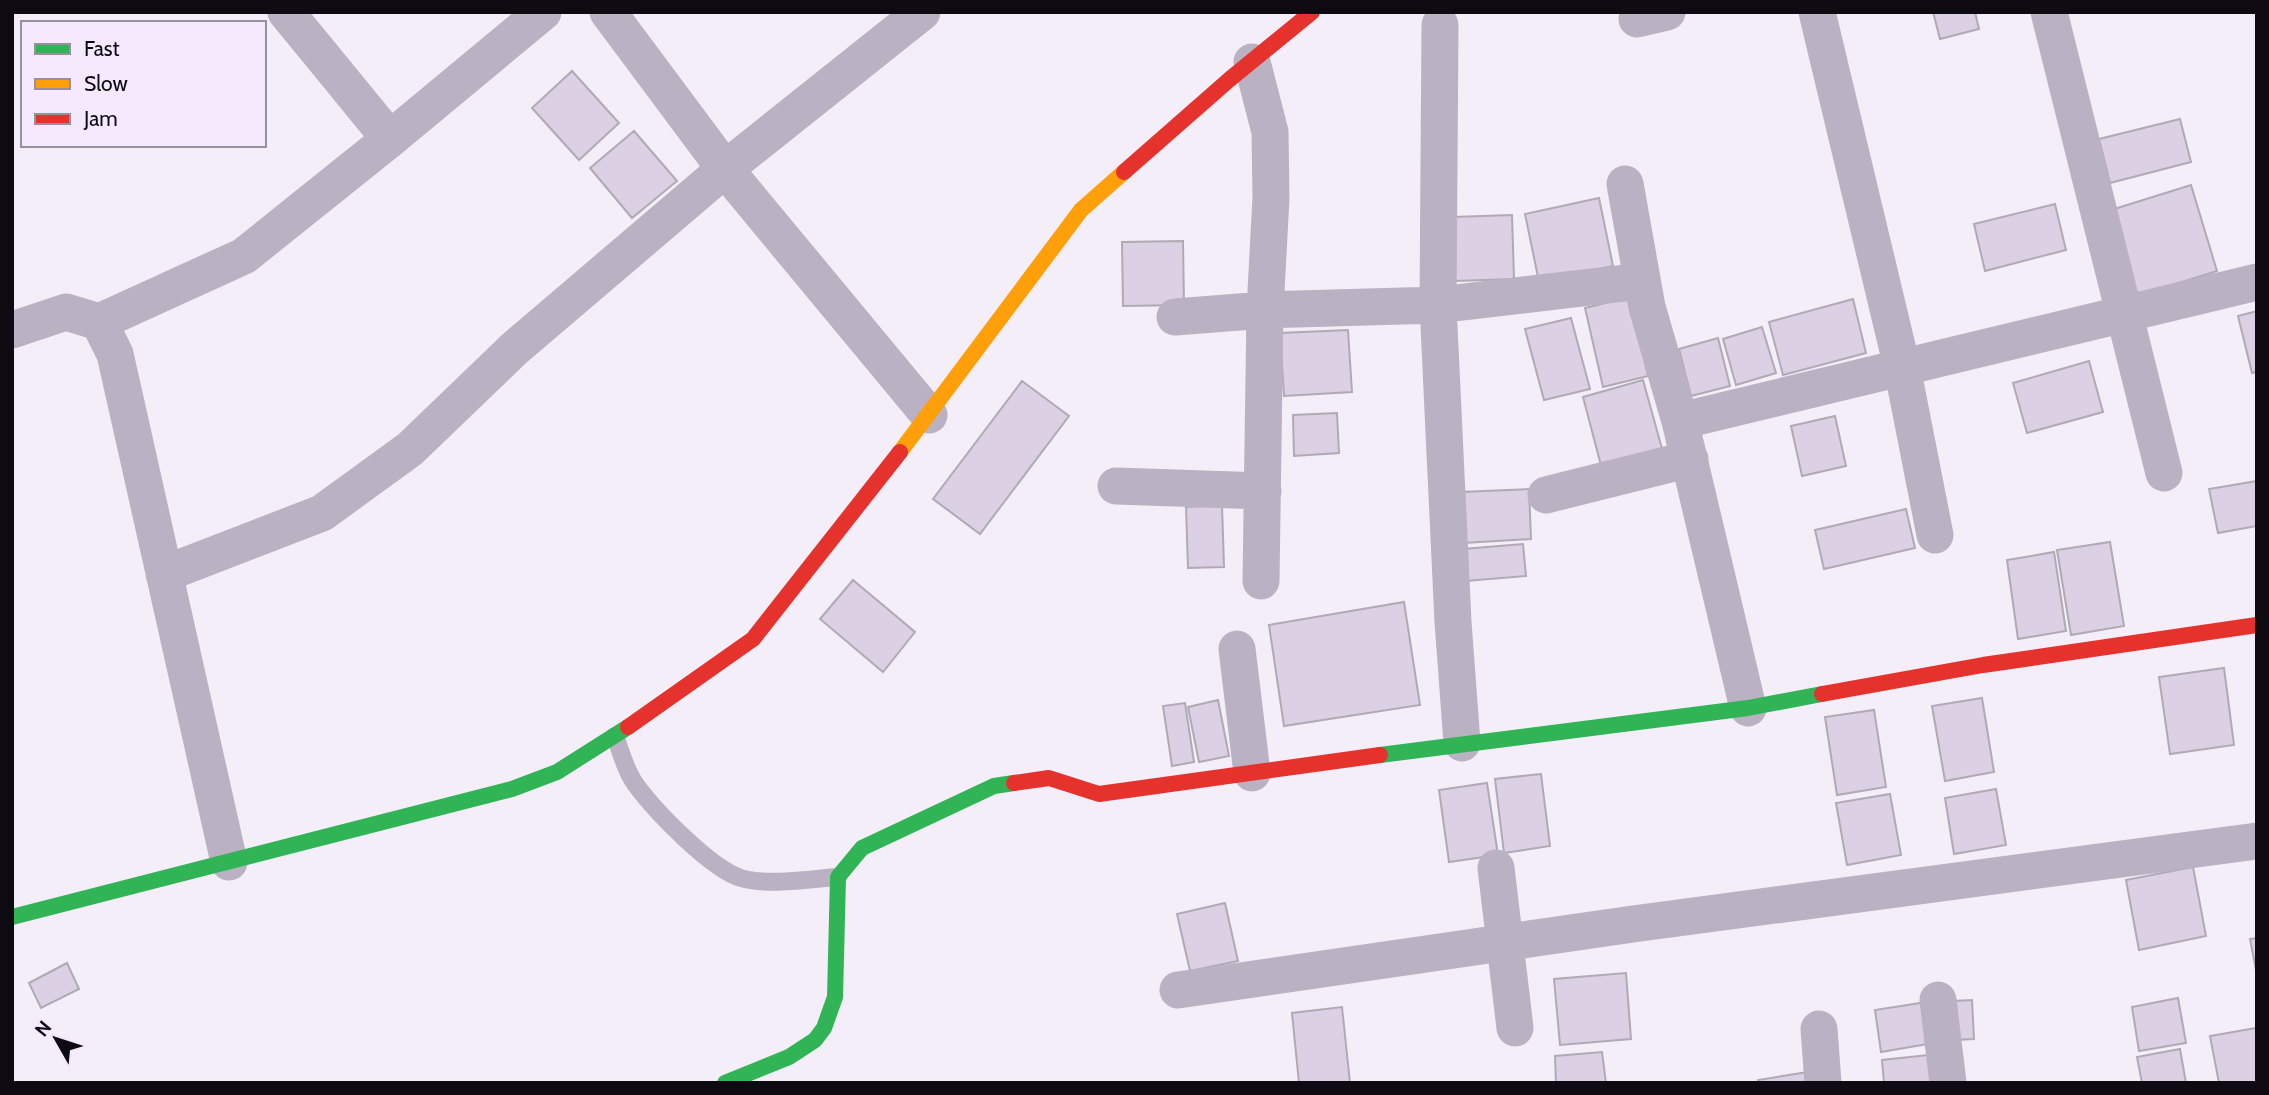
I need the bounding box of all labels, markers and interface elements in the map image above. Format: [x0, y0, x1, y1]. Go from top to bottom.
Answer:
legend [21, 21, 266, 147]
text: Fast [84, 36, 120, 61]
text: Slow [84, 71, 128, 96]
text: Jam [83, 106, 118, 131]
north arrow [21, 1004, 91, 1074]
text: N [30, 1016, 56, 1041]

